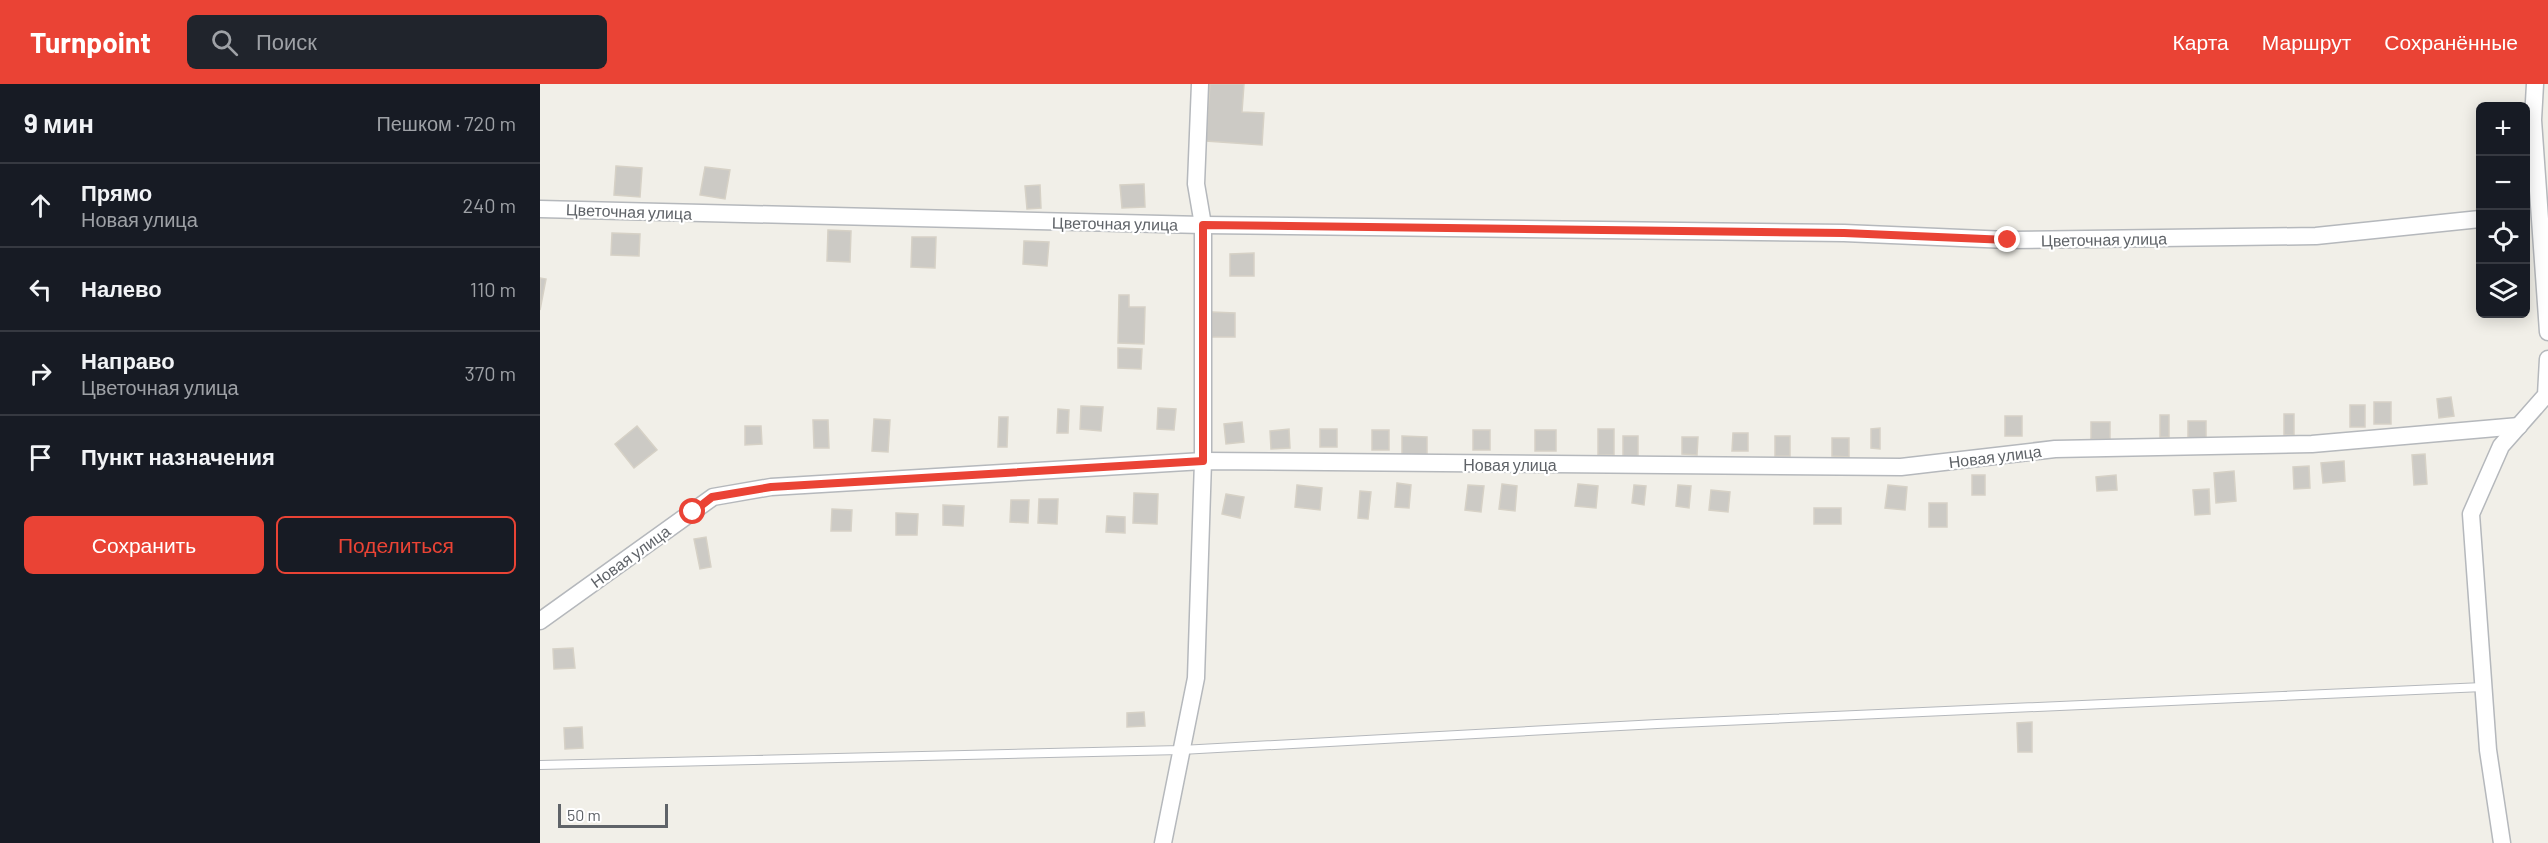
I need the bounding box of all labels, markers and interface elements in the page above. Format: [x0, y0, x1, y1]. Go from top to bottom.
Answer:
search box [187, 15, 607, 69]
text: Turnpoint [30, 25, 151, 59]
icon: search [208, 26, 241, 59]
text: Поиск [256, 28, 317, 54]
text: Карта [2173, 29, 2229, 54]
text: Маршрут [2262, 29, 2351, 54]
text: Сохранённые [2384, 29, 2518, 54]
map controls [2476, 102, 2530, 318]
button: + [2476, 102, 2530, 156]
text: 9 мин [24, 107, 94, 138]
text: Пешком · 720 m [376, 111, 516, 135]
button: − [2476, 156, 2530, 210]
text: Прямо [81, 179, 152, 205]
icon: ahead [24, 189, 57, 222]
text: 240 m [462, 193, 516, 217]
street label: Цветочная улица [566, 199, 692, 223]
text: Новая улица [81, 207, 198, 231]
button: locate [2476, 210, 2530, 264]
street label: Цветочная улица [1052, 212, 1178, 234]
route end [1994, 226, 2020, 252]
street label: Цветочная улица [2041, 228, 2167, 250]
button: layers [2476, 264, 2530, 318]
icon: left [24, 273, 57, 306]
text: Налево [81, 275, 162, 301]
text: 110 m [470, 277, 516, 301]
text: Направо [81, 347, 175, 373]
icon: right [24, 357, 57, 390]
text: 370 m [464, 361, 516, 385]
text: Цветочная улица [81, 375, 239, 399]
icon: arrive [24, 441, 57, 474]
street label: Новая улица [1947, 441, 2043, 471]
text: Пункт назначения [81, 443, 275, 469]
street label: Новая улица [1463, 455, 1557, 474]
route start [679, 498, 705, 524]
button: Сохранить [24, 516, 264, 574]
button: Поделиться [276, 516, 516, 574]
street label: Новая улица [587, 521, 673, 591]
scale bar [558, 801, 668, 828]
text: 50 m [567, 805, 601, 824]

